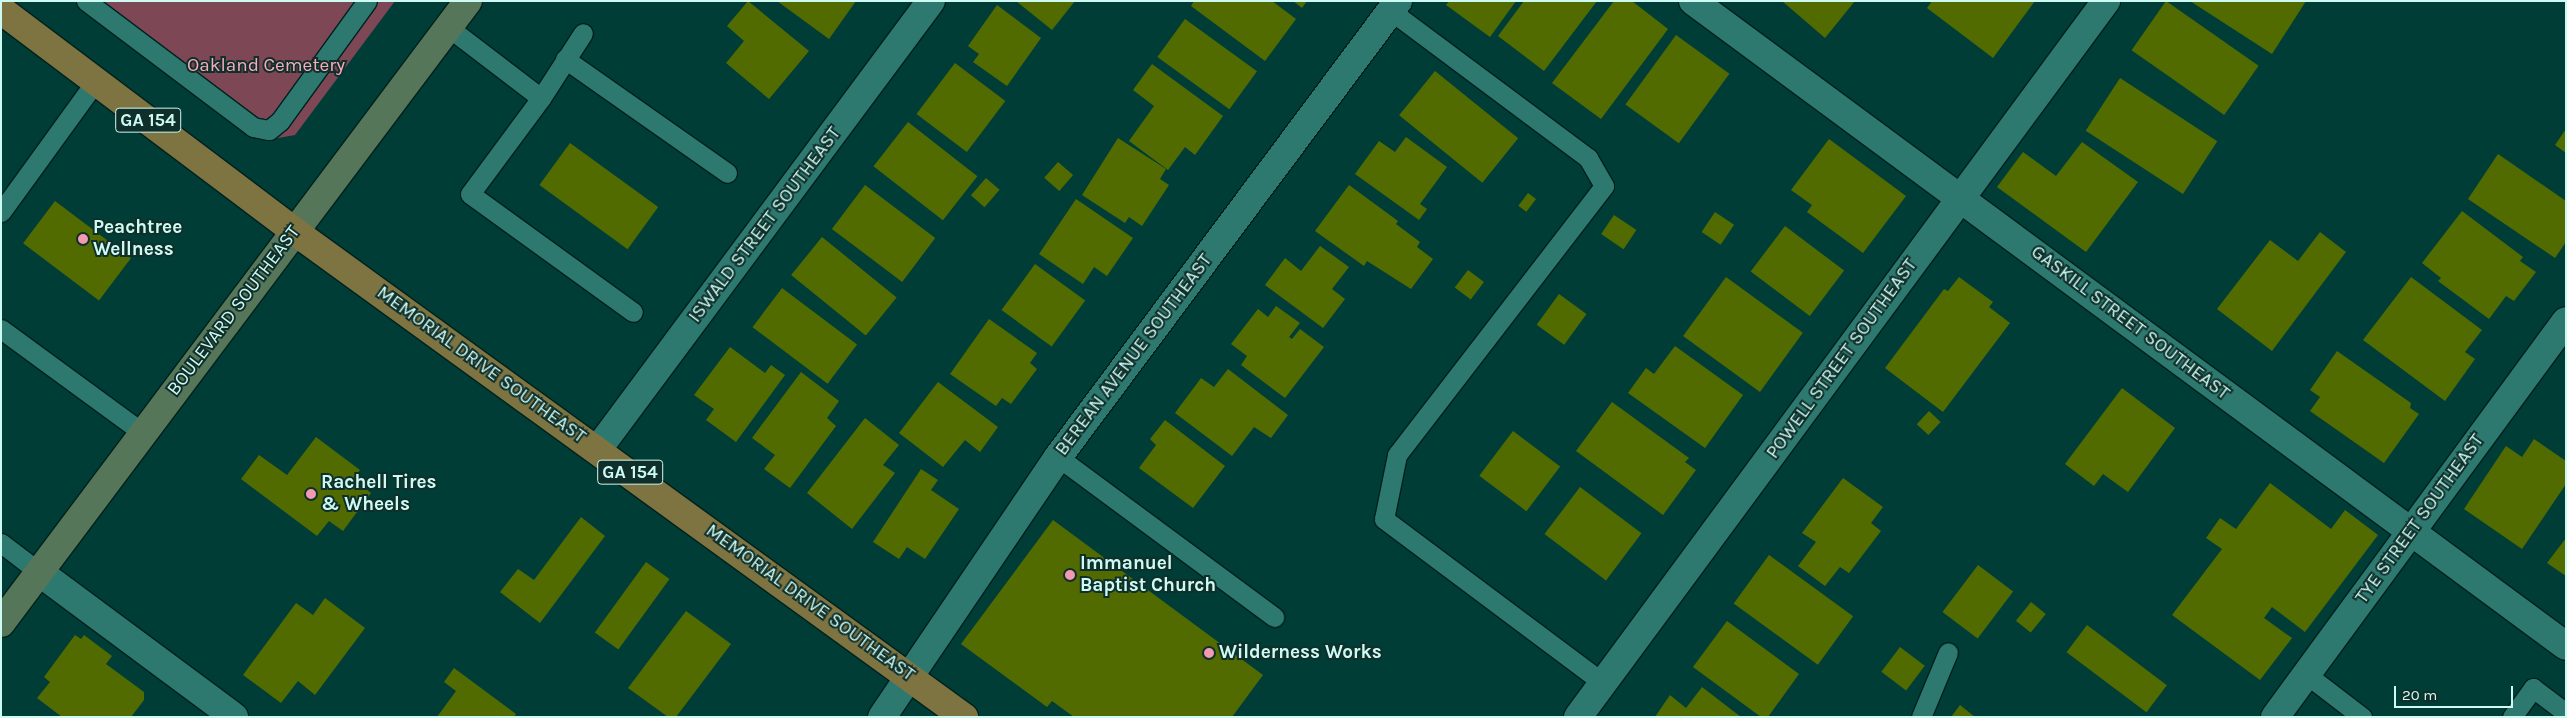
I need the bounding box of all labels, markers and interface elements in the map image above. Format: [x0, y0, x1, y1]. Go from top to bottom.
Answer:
park label: Oakland Cemetery [187, 55, 345, 77]
road number: GA 154 [114, 104, 182, 136]
street label: ISWALD STREET SOUTHEAST [684, 123, 846, 327]
place label: Peachtree Wellness [93, 217, 182, 261]
street label: BOULEVARD SOUTHEAST [163, 222, 305, 400]
marker: Peachtree Wellness [77, 233, 89, 245]
street label: GASKILL STREET SOUTHEAST [2026, 241, 2234, 405]
street label: BEREAN AVENUE SOUTHEAST [1051, 250, 1217, 460]
street label: POWELL STREET SOUTHEAST [1762, 255, 1922, 463]
street label: MEMORIAL DRIVE SOUTHEAST [372, 282, 590, 448]
street label: TYE STREET SOUTHEAST [2351, 430, 2489, 608]
road number: GA 154 [596, 457, 664, 488]
place label: Rachell Tires & Wheels [321, 472, 437, 516]
marker: Rachell Tires & Wheels [305, 488, 317, 500]
street label: MEMORIAL DRIVE SOUTHEAST [701, 520, 919, 686]
place label: Immanuel Baptist Church [1080, 553, 1216, 597]
marker: Immanuel Baptist Church [1064, 569, 1076, 581]
place label: Wilderness Works [1219, 642, 1382, 664]
marker: Wilderness Works [1203, 647, 1215, 659]
scale bar [2397, 676, 2516, 708]
text: 20 m [2402, 686, 2437, 704]

